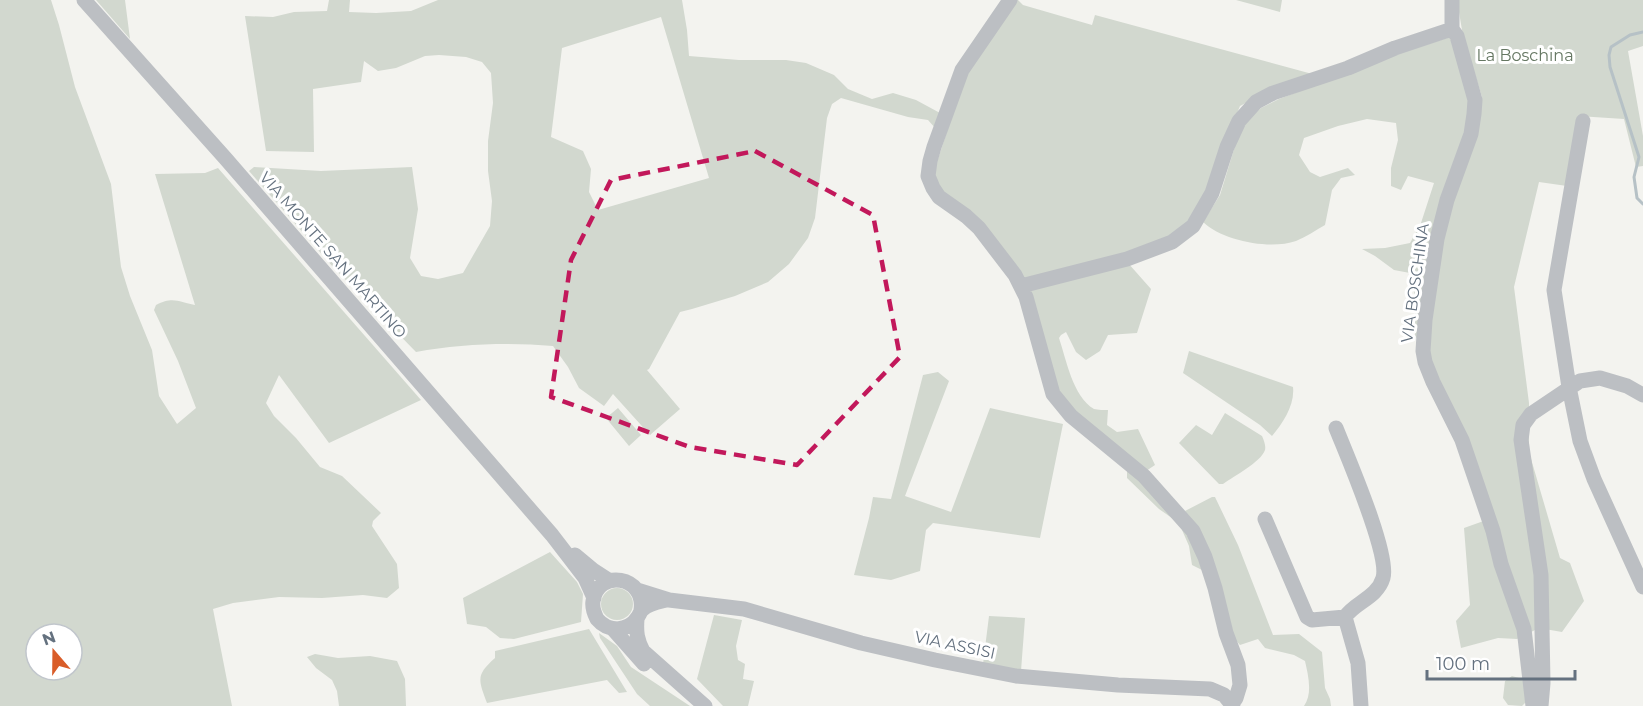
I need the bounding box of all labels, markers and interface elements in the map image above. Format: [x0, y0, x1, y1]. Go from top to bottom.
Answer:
park label: La Boschina [1476, 46, 1574, 65]
street label: VIA MONTE SAN MARTINO [256, 168, 410, 342]
street label: VIA BOSCHINA [1397, 222, 1433, 344]
north arrow [24, 622, 84, 682]
text: N [40, 627, 58, 650]
street label: VIA ASSISI [913, 627, 997, 663]
scale bar [1427, 643, 1576, 681]
text: 100 m [1436, 653, 1490, 675]

